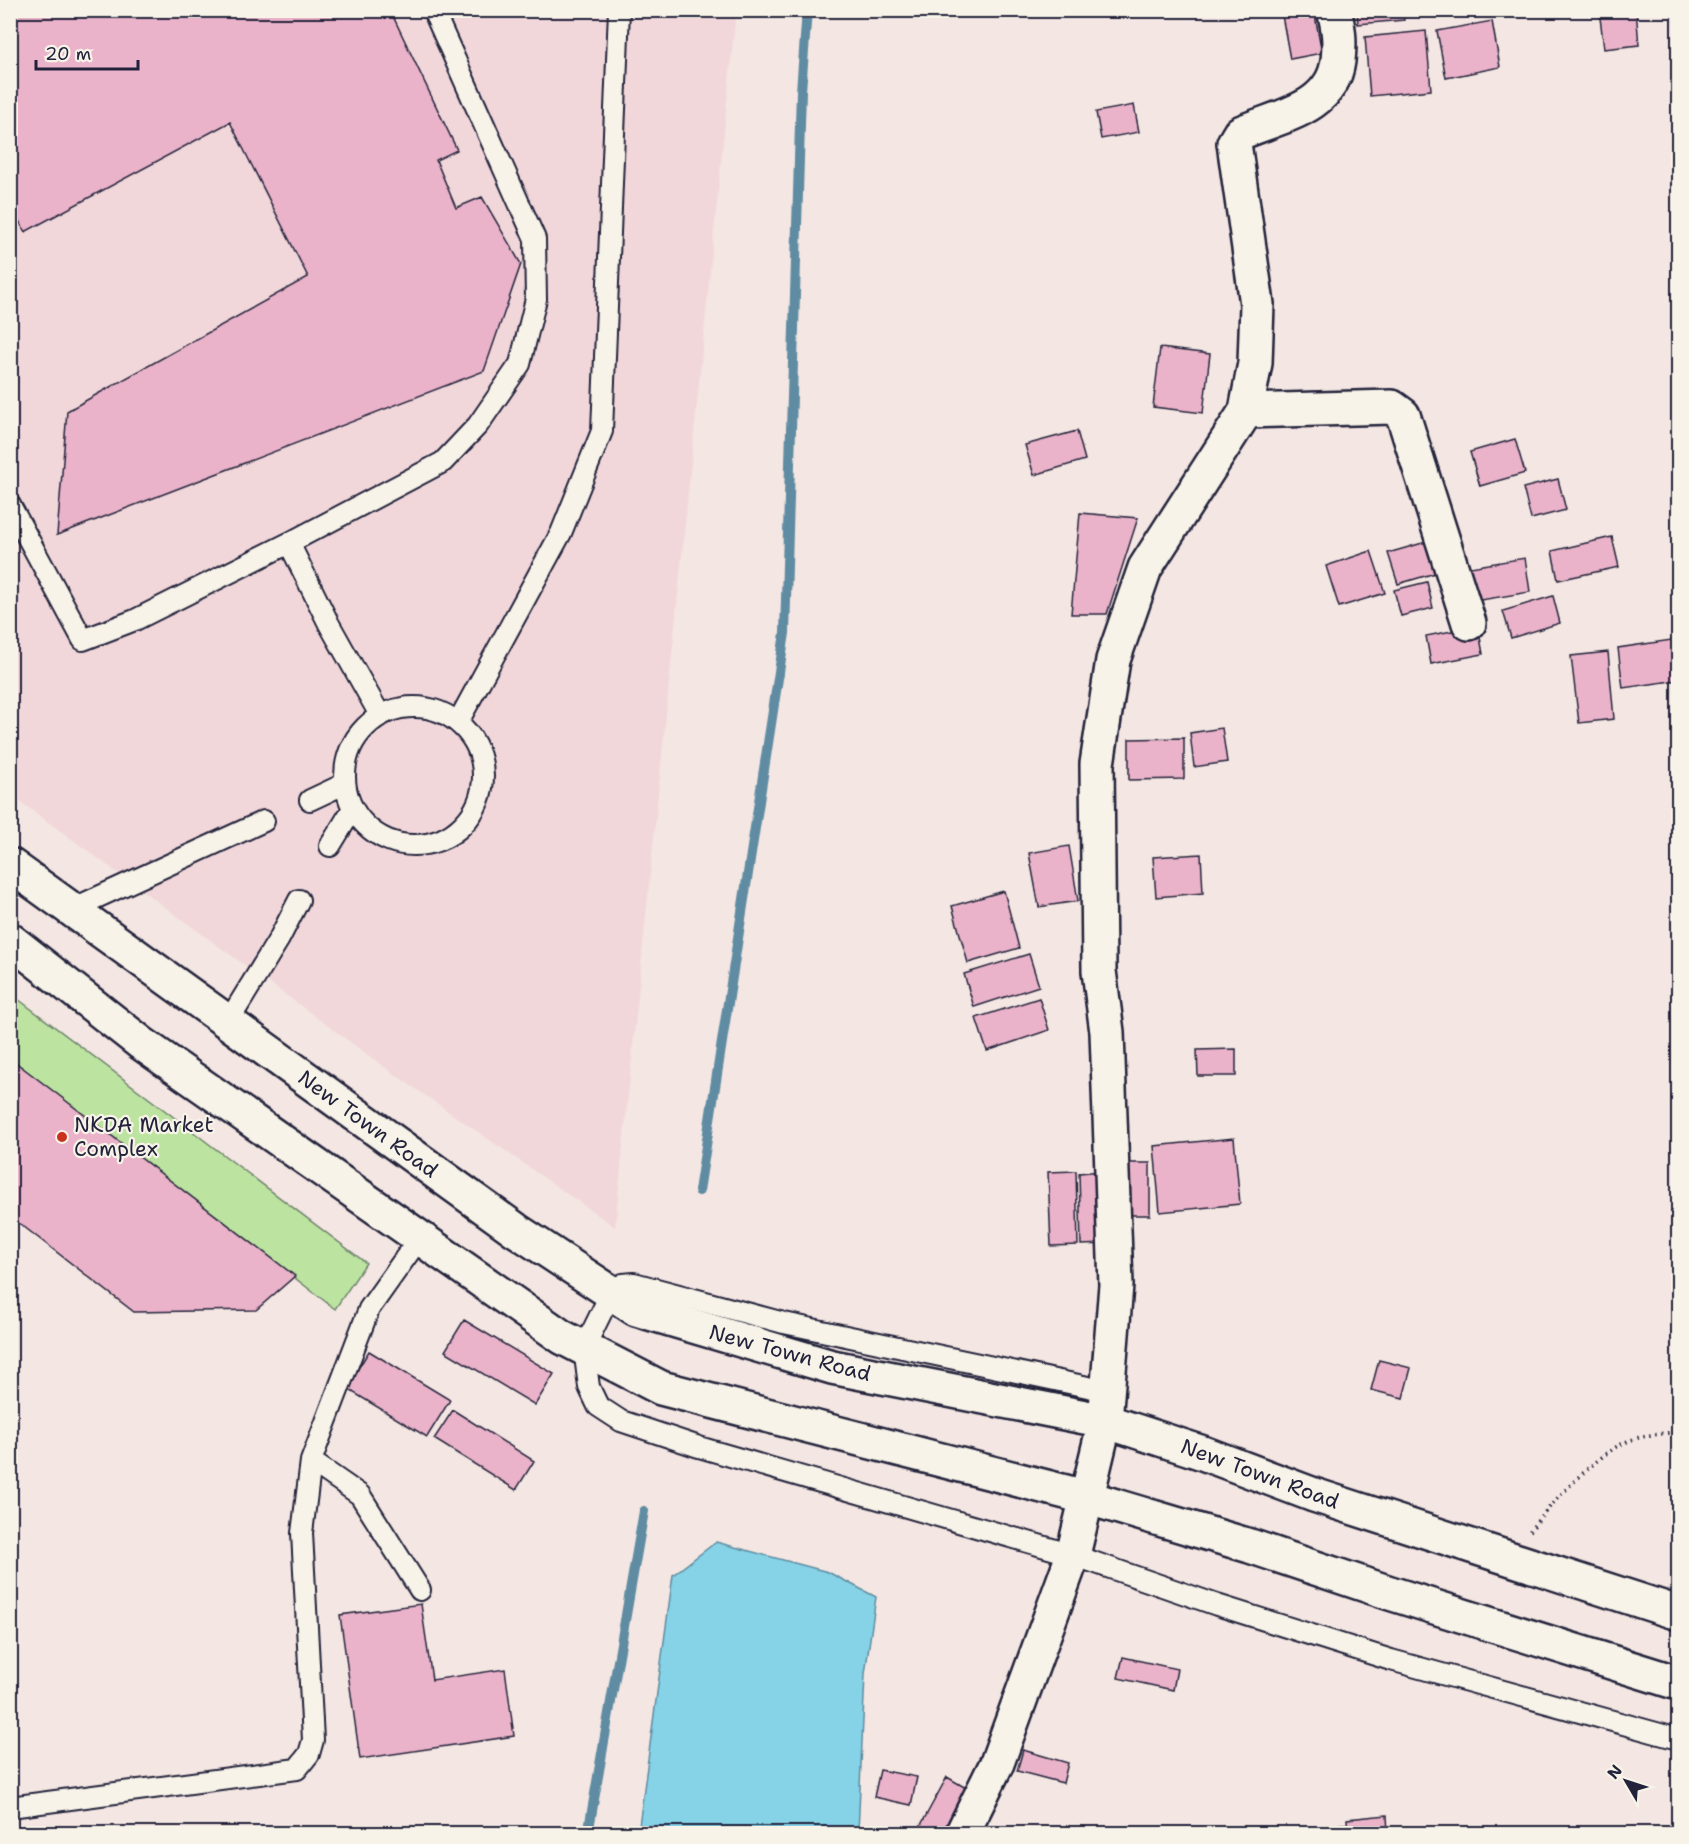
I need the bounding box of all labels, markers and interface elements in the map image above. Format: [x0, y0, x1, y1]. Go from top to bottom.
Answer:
scale bar [36, 33, 138, 71]
text: 20 m [45, 42, 91, 66]
street label: New Town Road [292, 1064, 444, 1184]
place label: NKDA Market Complex [74, 1111, 214, 1163]
marker: NKDA Market Complex [55, 1130, 69, 1144]
street label: New Town Road [706, 1318, 874, 1388]
street label: New Town Road [1177, 1432, 1343, 1516]
north arrow [1596, 1751, 1656, 1811]
text: N [1603, 1760, 1627, 1783]

